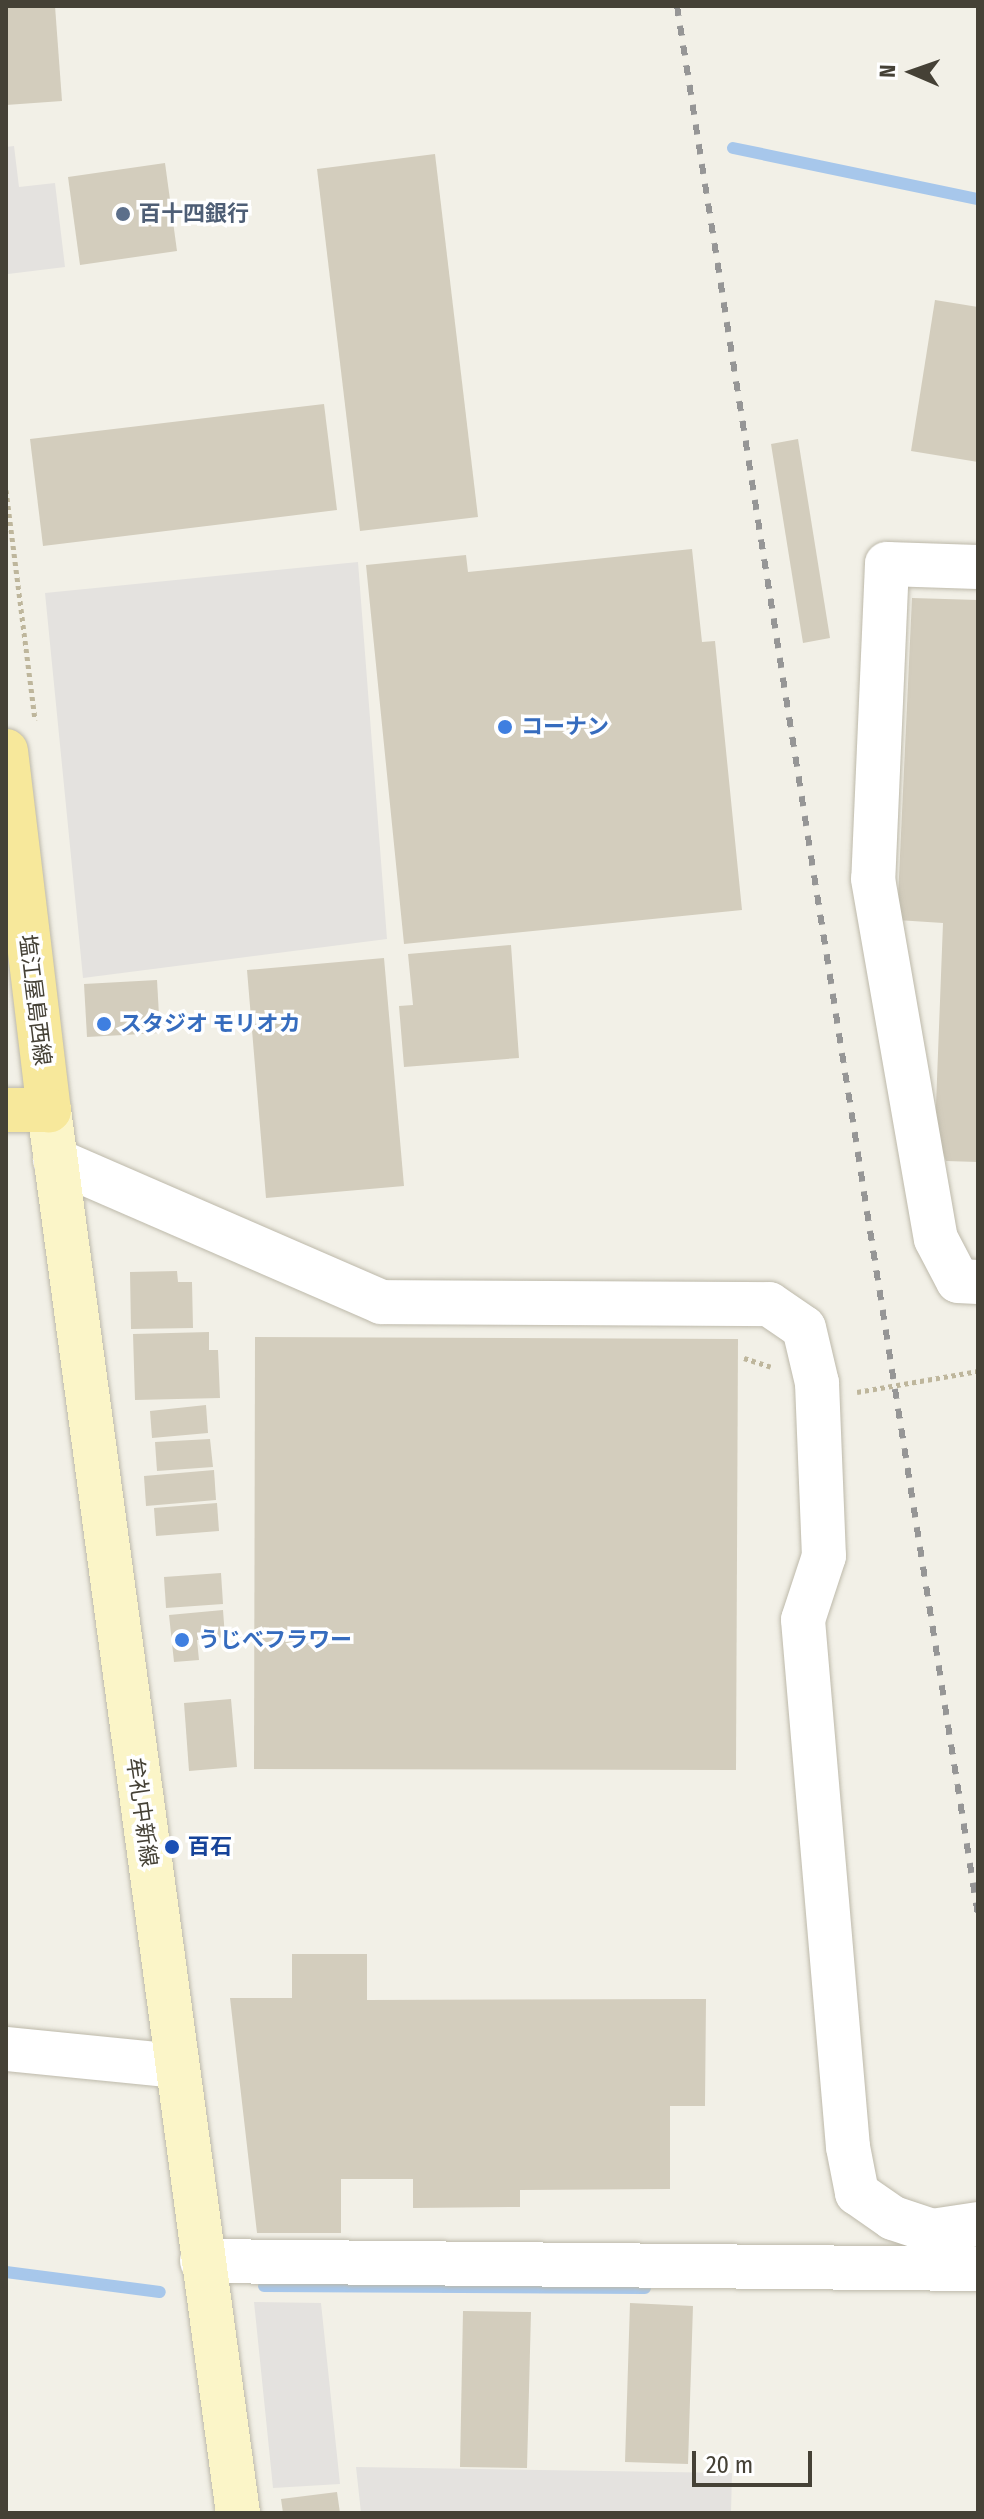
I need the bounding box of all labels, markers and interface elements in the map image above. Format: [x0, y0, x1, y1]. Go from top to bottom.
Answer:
north arrow [872, 32, 952, 112]
text: N [874, 64, 901, 78]
place label: 百十四銀行 [139, 201, 249, 227]
marker: 百十四銀行 [114, 205, 132, 223]
place label: コーナン [521, 714, 609, 740]
marker: コーナン [496, 718, 514, 736]
street label: 塩江屋島西線 [14, 933, 56, 1067]
place label: スタジオ モリオカ [120, 1011, 301, 1037]
marker: スタジオ モリオカ [95, 1015, 113, 1033]
place label: うじべフラワー [198, 1627, 352, 1653]
marker: うじべフラワー [173, 1631, 191, 1649]
street label: 牟礼中新線 [121, 1756, 163, 1868]
place label: 百石 [188, 1834, 232, 1860]
marker: 百石 [163, 1838, 181, 1856]
scale bar [696, 2435, 816, 2485]
text: 20 m [706, 2451, 753, 2479]

